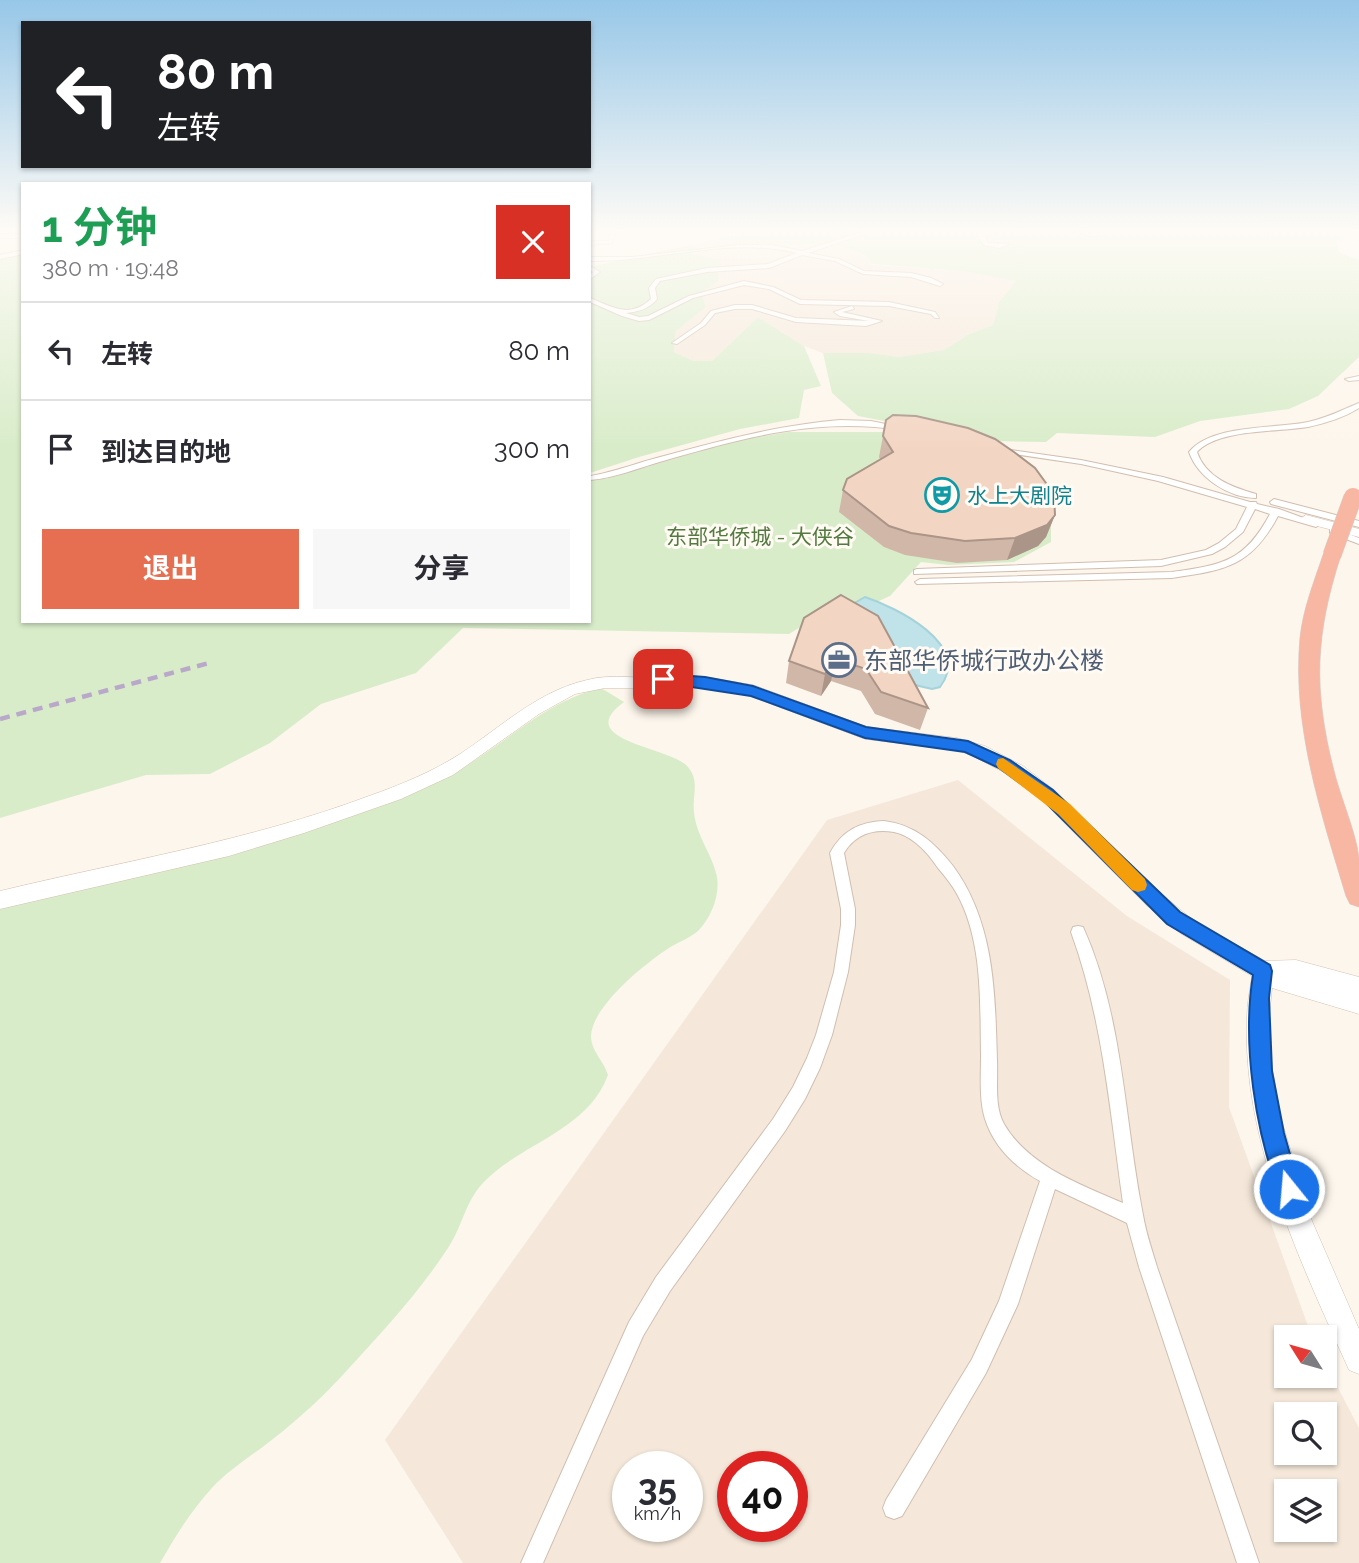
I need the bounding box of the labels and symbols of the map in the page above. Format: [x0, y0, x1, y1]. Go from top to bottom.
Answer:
theatre icon: 水上大剧院 [923, 476, 961, 514]
place label: 水上大剧院 [967, 483, 1072, 508]
park label: 东部华侨城 - 大侠谷 [666, 524, 854, 549]
office icon: 东部华侨城行政办公楼 [820, 641, 858, 679]
place label: 东部华侨城行政办公楼 [864, 646, 1104, 675]
pin [633, 649, 693, 709]
position arrow [1252, 1152, 1326, 1226]
north arrow [1274, 1325, 1337, 1388]
speed limit sign: 40 [717, 1451, 808, 1542]

